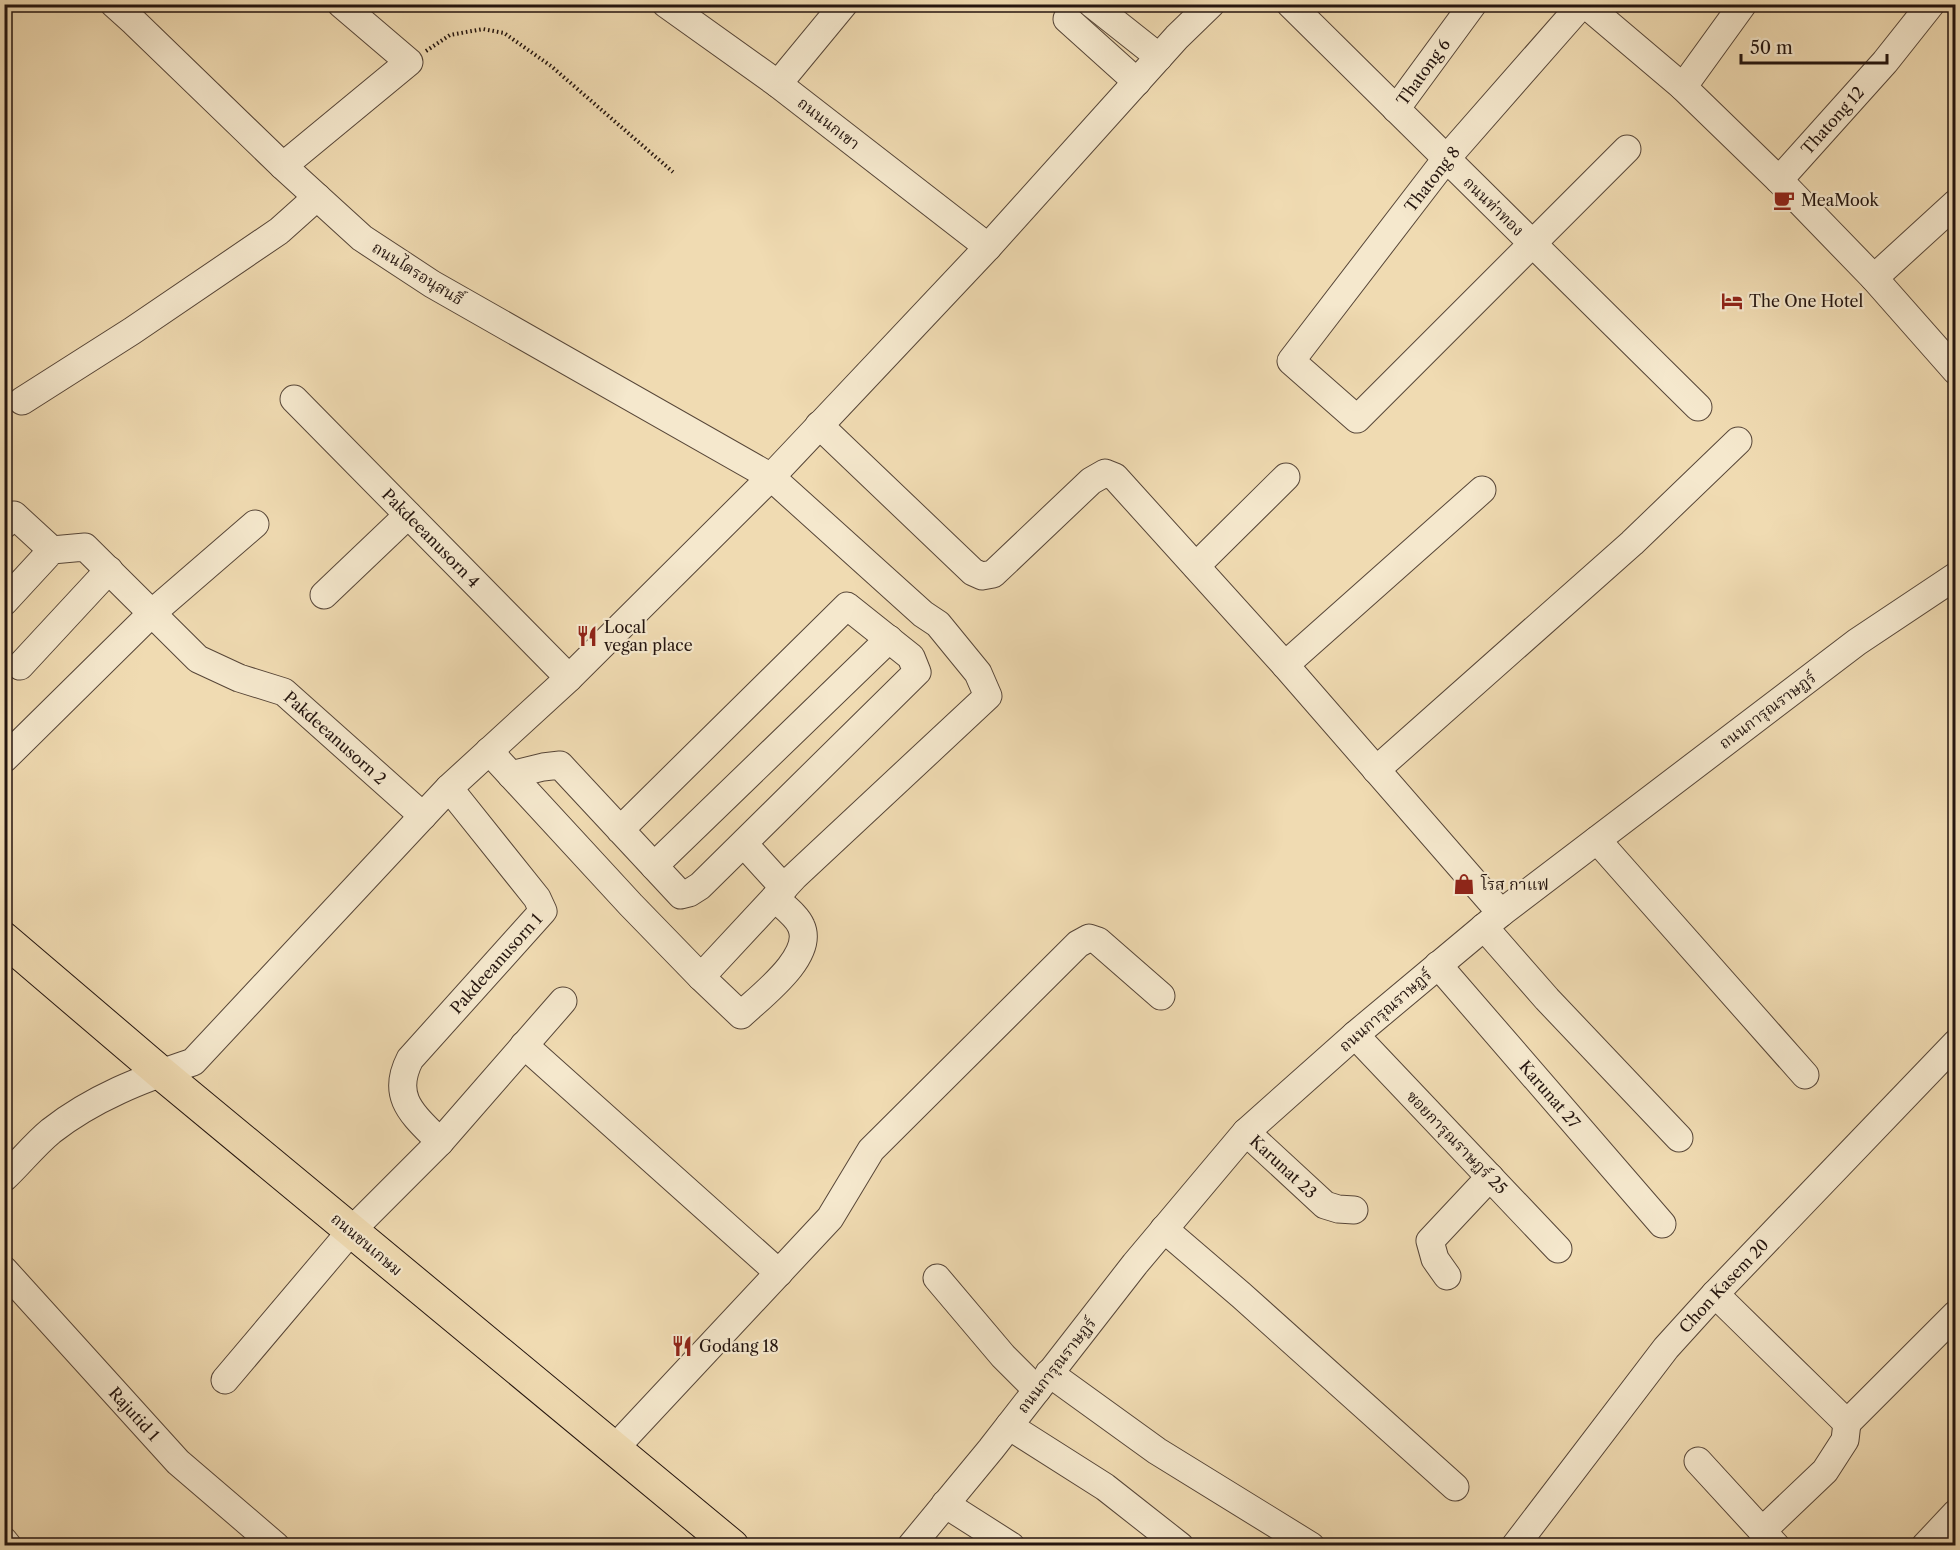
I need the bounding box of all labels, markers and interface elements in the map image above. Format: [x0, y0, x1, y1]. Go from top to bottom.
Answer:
scale bar [1741, 27, 1886, 65]
street label: Thatong 6 [1392, 35, 1454, 109]
text: 50 m [1750, 37, 1793, 59]
street label: Thatong 12 [1797, 82, 1868, 159]
street label: ถนนนกเขา [794, 92, 864, 154]
street label: Thatong 8 [1400, 142, 1464, 216]
street label: ถนนท่าทอง [1459, 172, 1529, 240]
cafe icon: MeaMook [1772, 188, 1796, 212]
place label: MeaMook [1801, 190, 1880, 210]
street label: ถนนไตรอนุสนธิ์ [368, 236, 469, 312]
hotel icon: The One Hotel [1720, 289, 1744, 313]
place label: The One Hotel [1749, 291, 1864, 311]
street label: Pakdeeanusorn 4 [378, 484, 484, 591]
place label: Local vegan place [603, 617, 693, 655]
restaurant icon: Local vegan place [575, 624, 599, 648]
street label: ถนนการุณราษฏร์ [1715, 666, 1821, 755]
street label: Pakdeeanusorn 2 [280, 687, 391, 789]
shop icon: โรส กาแฟ [1452, 872, 1476, 896]
place label: โรส กาแฟ [1480, 874, 1549, 894]
street label: Pakdeeanusorn 1 [446, 909, 546, 1018]
street label: ถนนการุณราษฏร์ [1335, 964, 1437, 1057]
street label: Karunat 27 [1515, 1056, 1585, 1132]
street label: ซอยการุณราษฎร์ 25 [1401, 1086, 1511, 1199]
street label: Karunat 23 [1246, 1131, 1321, 1202]
street label: ถนนชนเกษม [327, 1208, 407, 1280]
street label: Chon Kasem 20 [1675, 1234, 1773, 1337]
street label: ถนนการุณราษฏร์ [1012, 1312, 1102, 1418]
restaurant icon: Godang 18 [670, 1334, 694, 1358]
place label: Godang 18 [699, 1336, 779, 1356]
street label: Rajutid 1 [105, 1383, 164, 1445]

